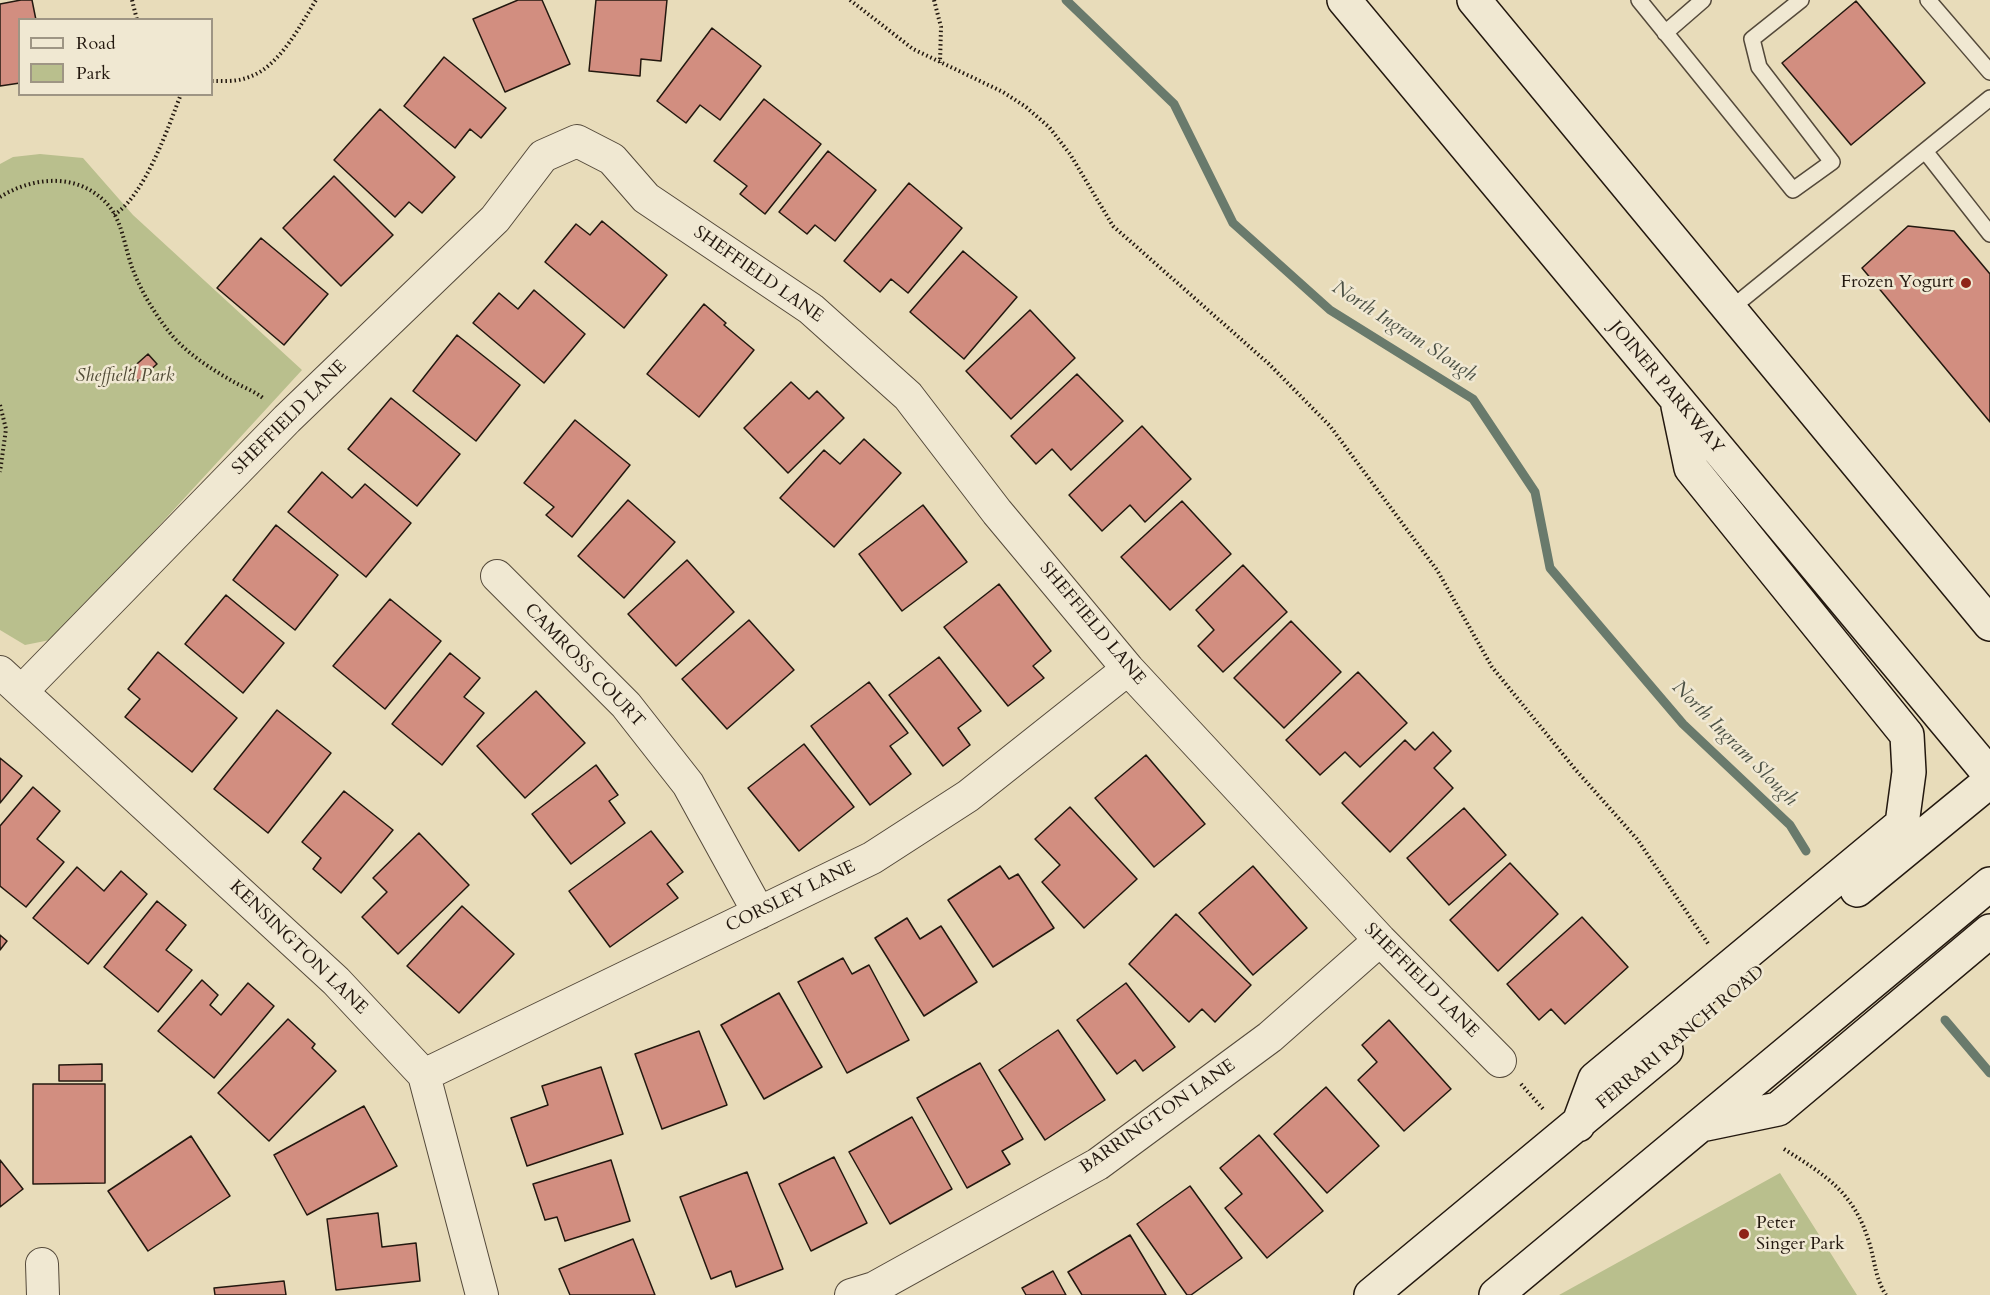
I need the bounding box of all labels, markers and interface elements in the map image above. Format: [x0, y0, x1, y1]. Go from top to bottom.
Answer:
legend [18, 18, 213, 96]
text: Road [76, 31, 116, 56]
text: Park [76, 61, 111, 86]
street label: SHEFFIELD LANE [689, 222, 827, 328]
place label: Frozen Yogurt [1841, 272, 1954, 294]
water label: North Ingram Slough [1327, 276, 1481, 388]
marker: Frozen Yogurt [1959, 276, 1973, 290]
street label: JOINER PARKWAY [1604, 317, 1728, 459]
street label: SHEFFIELD LANE [228, 356, 352, 480]
park label: Sheffield Park [76, 366, 174, 388]
street label: SHEFFIELD LANE [1034, 558, 1150, 690]
street label: CAMROSS COURT [519, 599, 649, 733]
water label: North Ingram Slough [1666, 676, 1802, 812]
street label: CORSLEY LANE [723, 856, 859, 938]
street label: KENSINGTON LANE [224, 876, 372, 1020]
street label: SHEFFIELD LANE [1359, 919, 1483, 1043]
street label: FERRARI RANCH ROAD [1593, 961, 1769, 1115]
street label: BARRINGTON LANE [1076, 1055, 1240, 1179]
place label: Peter Singer Park [1756, 1213, 1845, 1256]
marker: Peter Singer Park [1737, 1227, 1751, 1241]

